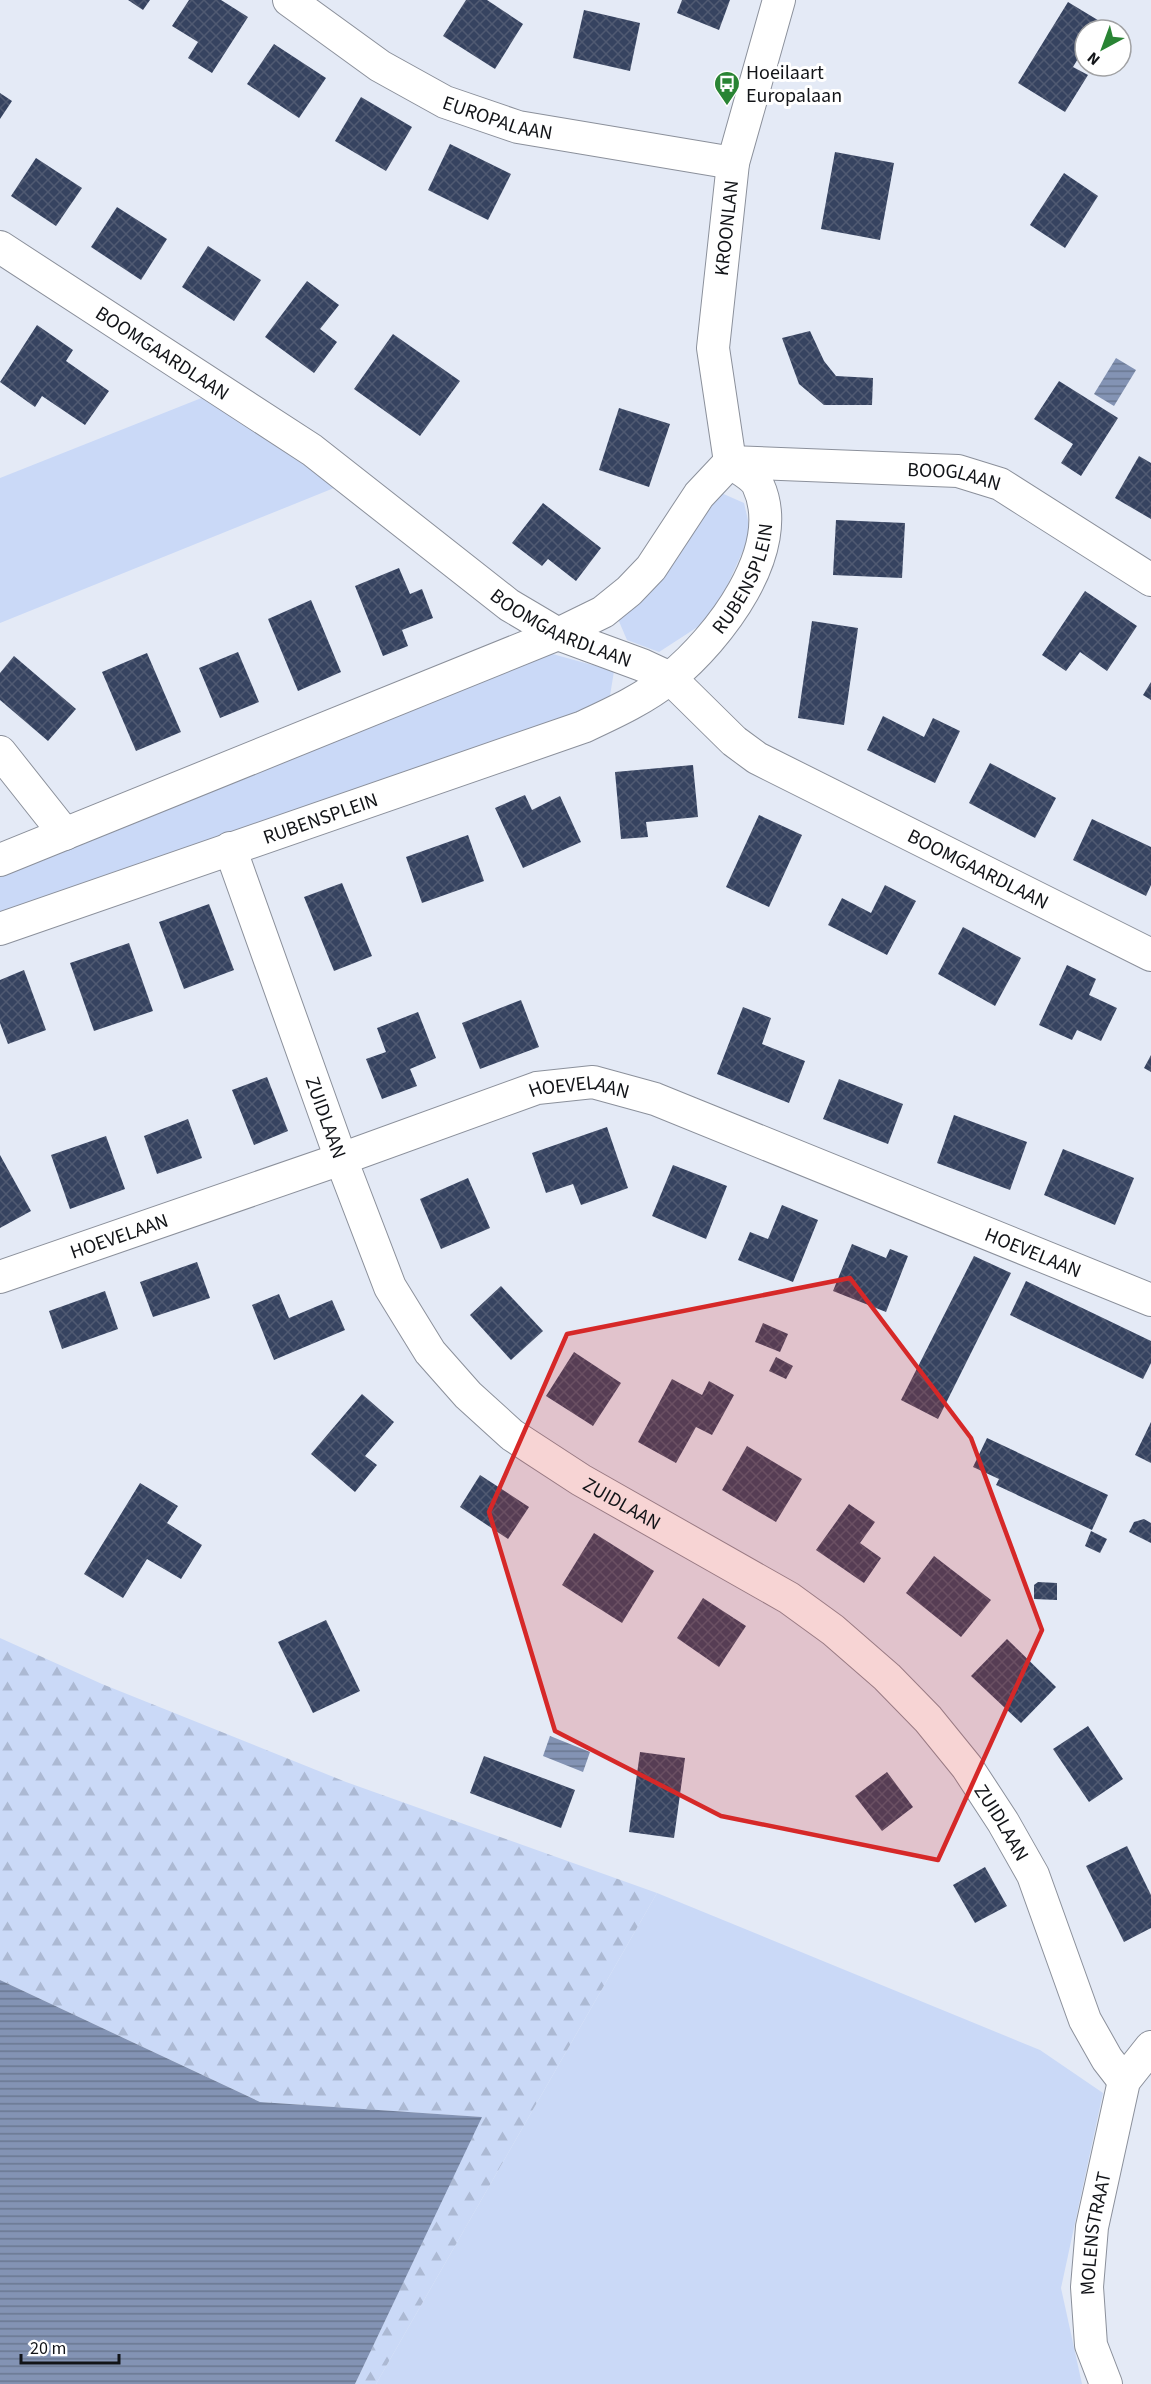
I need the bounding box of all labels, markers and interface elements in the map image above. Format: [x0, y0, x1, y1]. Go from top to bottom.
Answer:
north arrow [1073, 18, 1133, 78]
text: N [1083, 47, 1105, 70]
place label: Hoeilaart Europalaan [746, 59, 842, 110]
bus stop icon: Hoeilaart Europalaan [712, 69, 742, 107]
street label: EUROPALAAN [439, 89, 555, 148]
street label: KROONLAN [708, 179, 746, 277]
street label: BOOMGAARDLAAN [90, 300, 235, 408]
street label: BOOGLAAN [907, 456, 1004, 498]
street label: RUBENSPLEIN [706, 522, 780, 640]
street label: BOOMGAARDLAAN [484, 582, 635, 675]
street label: RUBENSPLEIN [259, 786, 382, 852]
street label: BOOMGAARDLAAN [902, 822, 1053, 917]
street label: HOEVELAAN [525, 1069, 633, 1106]
street label: ZUIDLAAN [298, 1073, 353, 1163]
street label: HOEVELAAN [67, 1207, 172, 1267]
street label: HOEVELAAN [980, 1221, 1085, 1285]
street label: ZUIDLAAN [577, 1471, 666, 1537]
street label: ZUIDLAAN [967, 1779, 1035, 1866]
street label: MOLENSTRAAT [1074, 2169, 1119, 2296]
scale bar [21, 2327, 118, 2365]
text: 20 m [30, 2336, 66, 2361]

